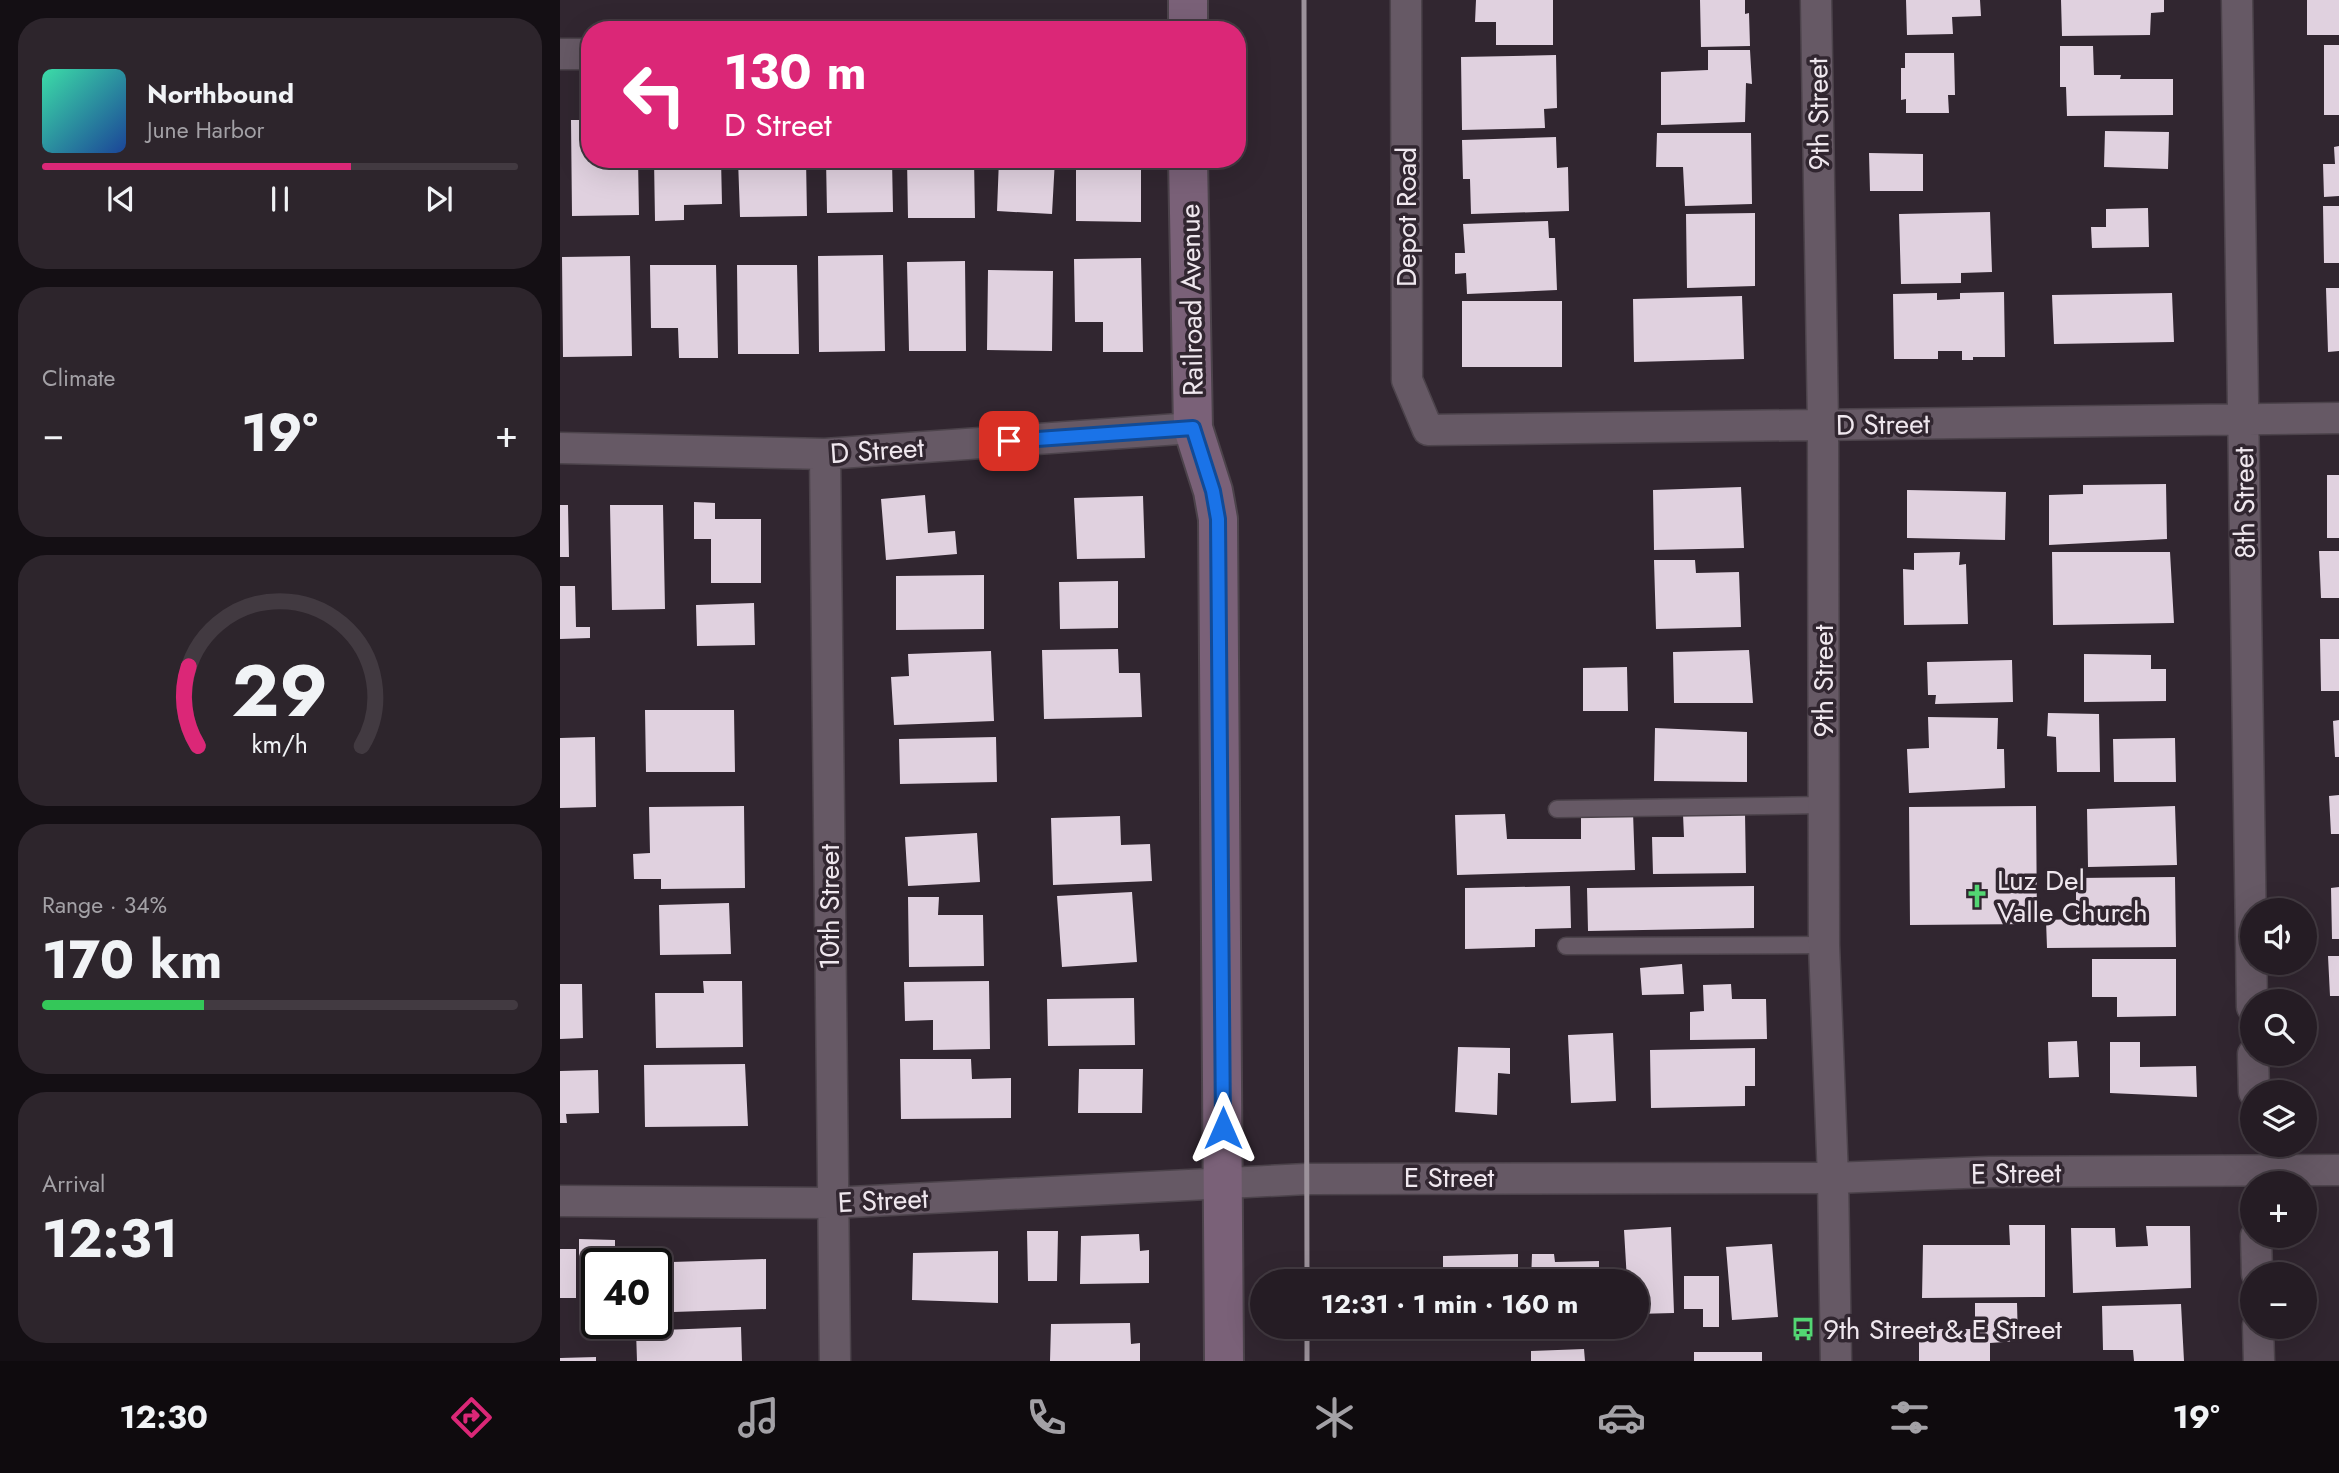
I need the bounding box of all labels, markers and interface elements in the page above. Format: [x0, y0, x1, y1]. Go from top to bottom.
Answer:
text: 130 m [724, 37, 867, 107]
icon: left [609, 49, 700, 140]
street label: 9th Street [1797, 57, 1840, 171]
text: Northbound [147, 75, 294, 113]
text: D Street [724, 102, 832, 148]
text: June Harbor [147, 113, 264, 147]
street label: Depot Road [1386, 147, 1427, 287]
icon: previous [102, 180, 140, 218]
icon: pause [261, 180, 299, 218]
icon: next [420, 180, 458, 218]
street label: Railroad Avenue [1169, 203, 1214, 397]
text: Climate [42, 361, 115, 395]
text: 19° [241, 395, 318, 471]
street label: D Street [1836, 403, 1931, 446]
text: − [42, 406, 64, 461]
text: + [495, 406, 518, 461]
pin [979, 411, 1039, 471]
icon: arrive [990, 422, 1028, 460]
street label: D Street [829, 427, 926, 474]
street label: 8th Street [2223, 446, 2266, 559]
street label: 9th Street [1803, 624, 1844, 737]
text: 29 [232, 639, 328, 744]
text: km/h [252, 726, 308, 762]
street label: 10th Street [809, 844, 850, 970]
place label: Luz Del Valle Church [1997, 860, 2148, 933]
church icon: Luz Del Valle Church [1963, 882, 1991, 910]
text: Range · 34% [42, 888, 167, 922]
map controls [2240, 898, 2317, 1339]
button: sound [2240, 898, 2317, 975]
text: 170 km [42, 922, 223, 998]
button: search [2240, 989, 2317, 1066]
button: layers [2240, 1080, 2317, 1157]
position arrow [1186, 1091, 1260, 1165]
street label: E Street [1970, 1152, 2062, 1195]
street label: E Street [1404, 1157, 1495, 1198]
text: Arrival [42, 1167, 105, 1201]
button: + [2240, 1171, 2317, 1248]
street label: E Street [837, 1178, 930, 1223]
text: 12:31 [42, 1201, 178, 1277]
speed limit sign: 40 [581, 1248, 672, 1339]
button: − [2240, 1262, 2317, 1339]
text: 12:31 · 1 min · 160 m [1321, 1285, 1578, 1323]
place label: 9th Street & E Street [1823, 1309, 2062, 1350]
bus stop icon: 9th Street & E Street [1789, 1315, 1817, 1343]
icon: directions [447, 1393, 496, 1442]
icon: music [734, 1393, 783, 1442]
icon: phone [1022, 1393, 1071, 1442]
icon: climate [1310, 1393, 1359, 1442]
icon: car [1597, 1393, 1646, 1442]
icon: filters [1885, 1393, 1934, 1442]
text: 12:30 [119, 1394, 208, 1440]
text: 19° [2172, 1394, 2220, 1440]

